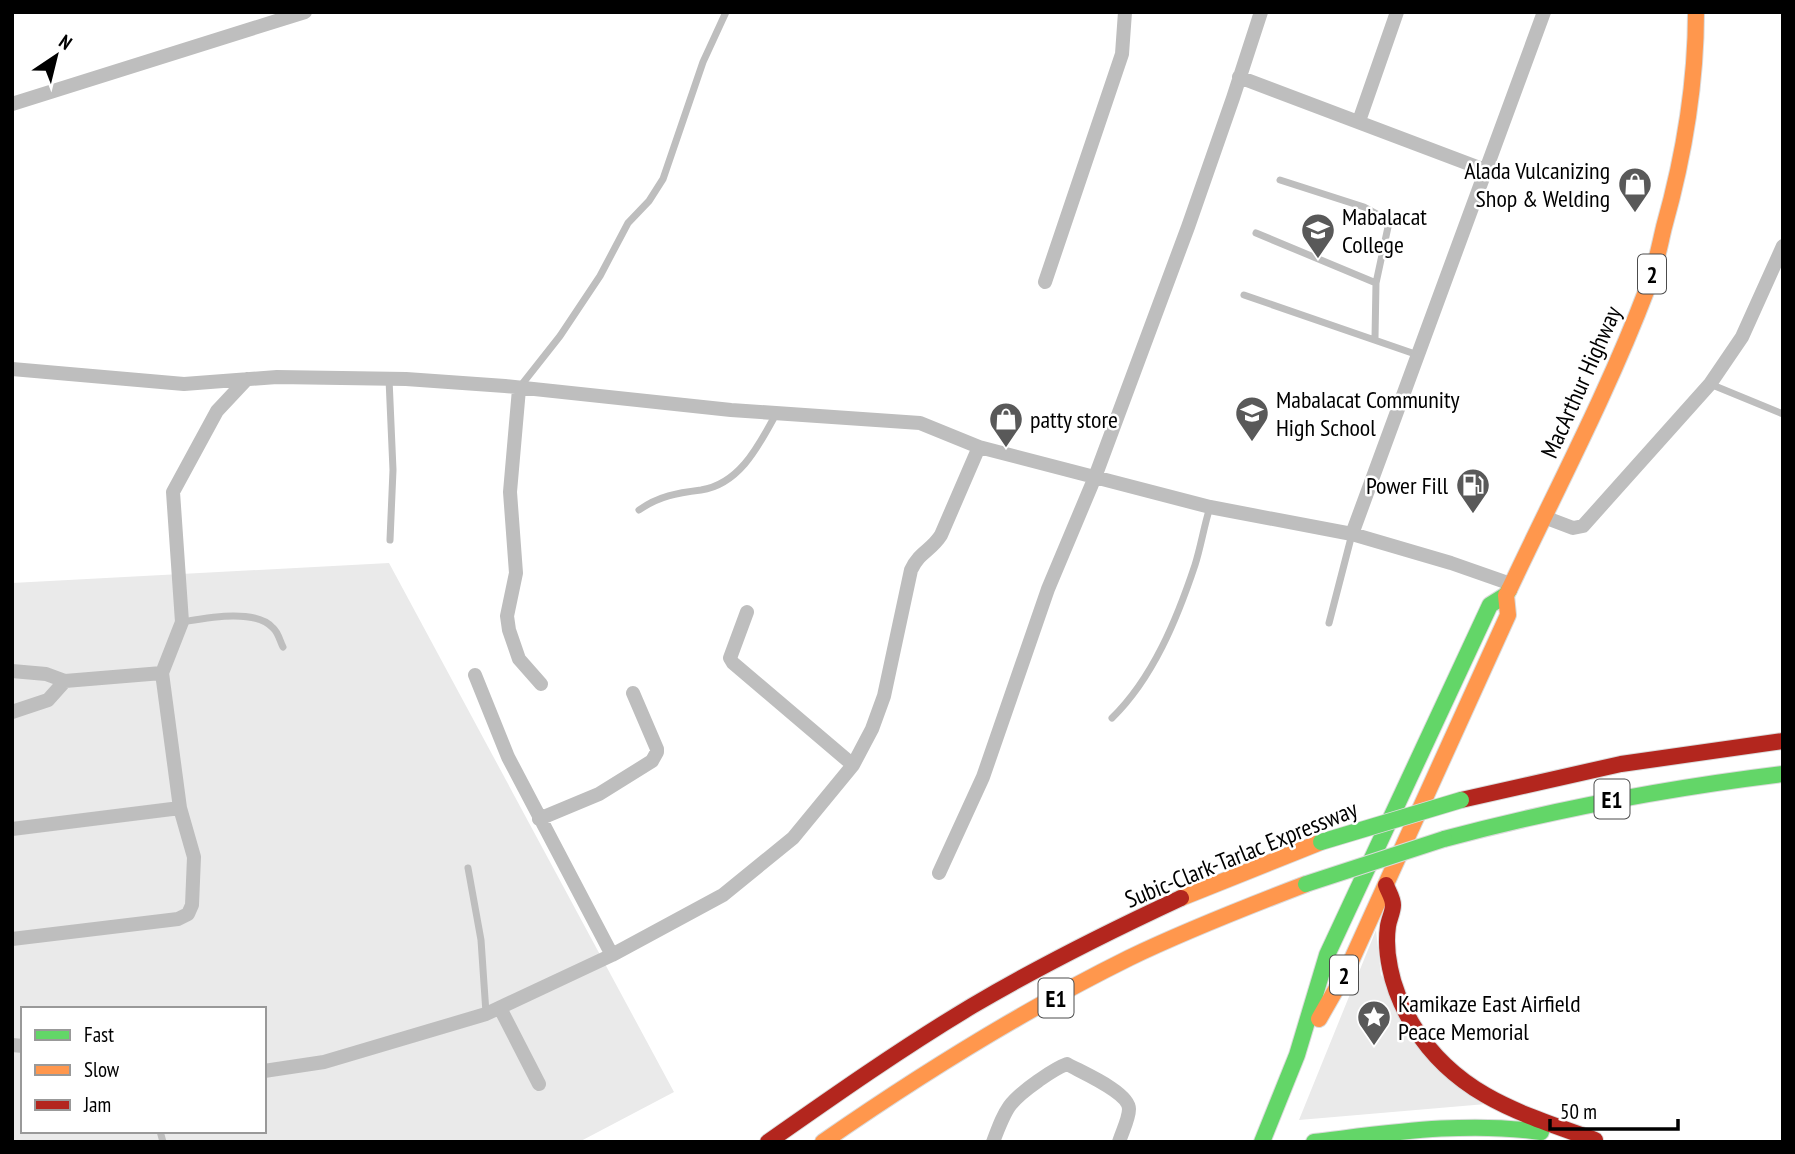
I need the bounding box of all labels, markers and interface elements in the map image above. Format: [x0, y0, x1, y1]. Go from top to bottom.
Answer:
north arrow [21, 21, 91, 91]
text: N [55, 29, 77, 55]
place label: Alada Vulcanizing Shop & Welding [1464, 155, 1610, 214]
shop icon: Alada Vulcanizing Shop & Welding [1616, 165, 1654, 214]
place label: Mabalacat College [1342, 201, 1427, 260]
school or university icon: Mabalacat College [1299, 211, 1337, 260]
road number: 2 [1638, 255, 1666, 294]
street label: MacArthur Highway [1534, 301, 1628, 463]
place label: Mabalacat Community High School [1276, 384, 1460, 443]
school or university icon: Mabalacat Community High School [1233, 394, 1271, 443]
shop icon: patty store [987, 400, 1025, 449]
place label: patty store [1030, 404, 1118, 435]
fuel station icon: Power Fill [1454, 466, 1492, 515]
place label: Power Fill [1366, 470, 1448, 501]
road number: E1 [1594, 779, 1630, 818]
street label: Subic-Clark-Tarlac Expressway [1120, 793, 1362, 915]
road number: 2 [1330, 956, 1358, 994]
road number: E1 [1038, 979, 1074, 1018]
place label: Kamikaze East Airfield Peace Memorial [1398, 988, 1581, 1047]
place icon: Kamikaze East Airfield Peace Memorial [1355, 998, 1393, 1047]
legend [21, 1007, 266, 1133]
text: Fast [84, 1021, 114, 1048]
text: Slow [84, 1056, 120, 1083]
scale bar [1550, 1088, 1678, 1132]
text: Jam [83, 1091, 111, 1118]
text: 50 m [1560, 1098, 1597, 1125]

